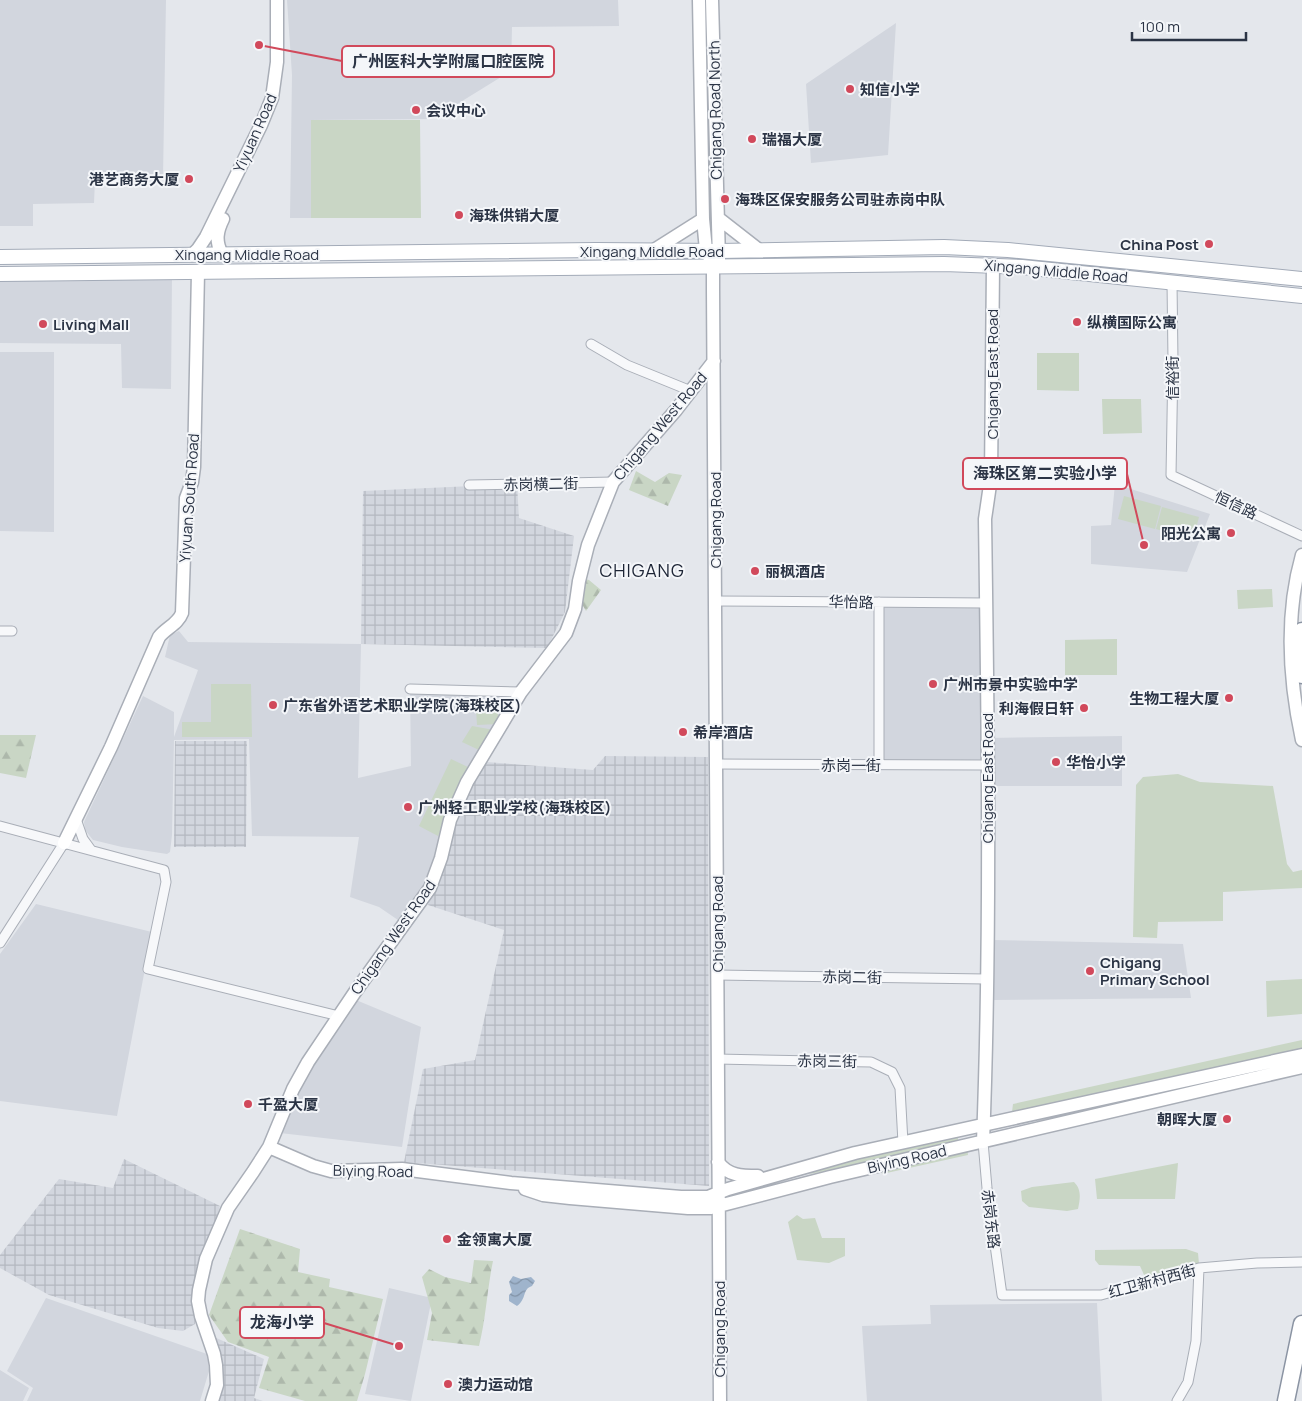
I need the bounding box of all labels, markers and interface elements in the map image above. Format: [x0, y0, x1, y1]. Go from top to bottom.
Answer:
scale bar [1132, 10, 1246, 42]
text: 100 m [1140, 16, 1180, 37]
street label: Chigang Road North [703, 40, 727, 180]
callout: 广州医科大学附属口腔医院 [342, 46, 554, 77]
text: 广州医科大学附属口腔医院 [352, 50, 544, 72]
place label: 知信小学 [860, 79, 920, 100]
marker: 知信小学 [844, 83, 856, 95]
street label: Yiyuan Road [228, 90, 282, 176]
place label: 会议中心 [426, 100, 486, 121]
marker: 会议中心 [410, 104, 422, 116]
place label: 瑞福大厦 [762, 129, 822, 150]
marker: 瑞福大厦 [746, 133, 758, 145]
place label: 港艺商务大厦 [89, 169, 179, 190]
marker: 港艺商务大厦 [183, 173, 195, 185]
place label: 海珠区保安服务公司驻赤岗中队 [735, 189, 945, 210]
marker: 海珠区保安服务公司驻赤岗中队 [719, 193, 731, 205]
place label: 海珠供销大厦 [469, 205, 559, 226]
marker: 海珠供销大厦 [453, 209, 465, 221]
place label: China Post [1120, 234, 1199, 255]
marker: China Post [1203, 238, 1215, 250]
street label: Xingang Middle Road [580, 241, 724, 262]
street label: Xingang Middle Road [175, 244, 319, 265]
street label: Xingang Middle Road [983, 254, 1129, 288]
street label: Chigang East Road [982, 309, 1003, 439]
place label: 纵横国际公寓 [1087, 312, 1177, 333]
place label: Living Mall [53, 314, 129, 335]
marker: 纵横国际公寓 [1071, 316, 1083, 328]
marker: Living Mall [37, 318, 49, 330]
street label: 信裕街 [1162, 355, 1183, 401]
street label: Chigang West Road [608, 367, 712, 485]
street label: Yiyuan South Road [174, 433, 204, 563]
callout: 海珠区第二实验小学 [963, 458, 1127, 489]
text: 海珠区第二实验小学 [973, 462, 1117, 484]
street label: Chigang Road [705, 472, 726, 568]
street label: 赤岗横二街 [503, 473, 579, 495]
street label: 恒信路 [1211, 486, 1261, 524]
place label: 阳光公寓 [1161, 523, 1221, 544]
marker: 阳光公寓 [1225, 527, 1237, 539]
district label: CHIGANG [599, 558, 685, 582]
place label: 丽枫酒店 [765, 561, 825, 582]
marker: 丽枫酒店 [749, 565, 761, 577]
street label: 华怡路 [828, 591, 874, 613]
place label: 广州市景中实验中学 [943, 674, 1078, 695]
marker: 广州市景中实验中学 [927, 678, 939, 690]
place label: 生物工程大厦 [1129, 688, 1219, 709]
marker: 生物工程大厦 [1223, 692, 1235, 704]
place label: 广东省外语艺术职业学院(海珠校区) [283, 695, 522, 716]
place label: 利海假日轩 [999, 698, 1074, 719]
marker: 广东省外语艺术职业学院(海珠校区) [267, 699, 279, 711]
marker: 利海假日轩 [1078, 702, 1090, 714]
street label: Chigang East Road [977, 713, 998, 843]
place label: 希岸酒店 [693, 722, 753, 743]
marker: 希岸酒店 [677, 726, 689, 738]
place label: 华怡小学 [1066, 752, 1126, 773]
street label: 赤岗一街 [821, 755, 881, 776]
marker: 华怡小学 [1050, 756, 1062, 768]
place label: 广州轻工职业学校(海珠校区) [418, 797, 612, 818]
marker: 广州轻工职业学校(海珠校区) [402, 801, 414, 813]
street label: Chigang West Road [346, 875, 440, 999]
street label: Chigang Road [707, 876, 728, 972]
place label: Chigang Primary School [1100, 952, 1210, 990]
marker: Chigang Primary School [1084, 965, 1096, 977]
street label: 赤岗二街 [822, 966, 882, 988]
street label: 赤岗三街 [797, 1050, 857, 1072]
place label: 千盈大厦 [258, 1094, 318, 1115]
marker: 千盈大厦 [242, 1098, 254, 1110]
place label: 朝晖大厦 [1157, 1109, 1217, 1130]
marker: 朝晖大厦 [1221, 1113, 1233, 1125]
street label: Biying Road [865, 1140, 949, 1178]
street label: Biying Road [333, 1160, 413, 1182]
street label: 赤岗东路 [977, 1188, 1005, 1250]
place label: 金领寓大厦 [457, 1229, 532, 1250]
marker: 金领寓大厦 [441, 1233, 453, 1245]
street label: 红卫新村西街 [1106, 1259, 1198, 1303]
street label: Chigang Road [709, 1281, 730, 1377]
callout: 龙海小学 [240, 1307, 324, 1338]
text: 龙海小学 [250, 1311, 314, 1333]
place label: 澳力运动馆 [458, 1374, 533, 1395]
marker: 澳力运动馆 [442, 1378, 454, 1390]

